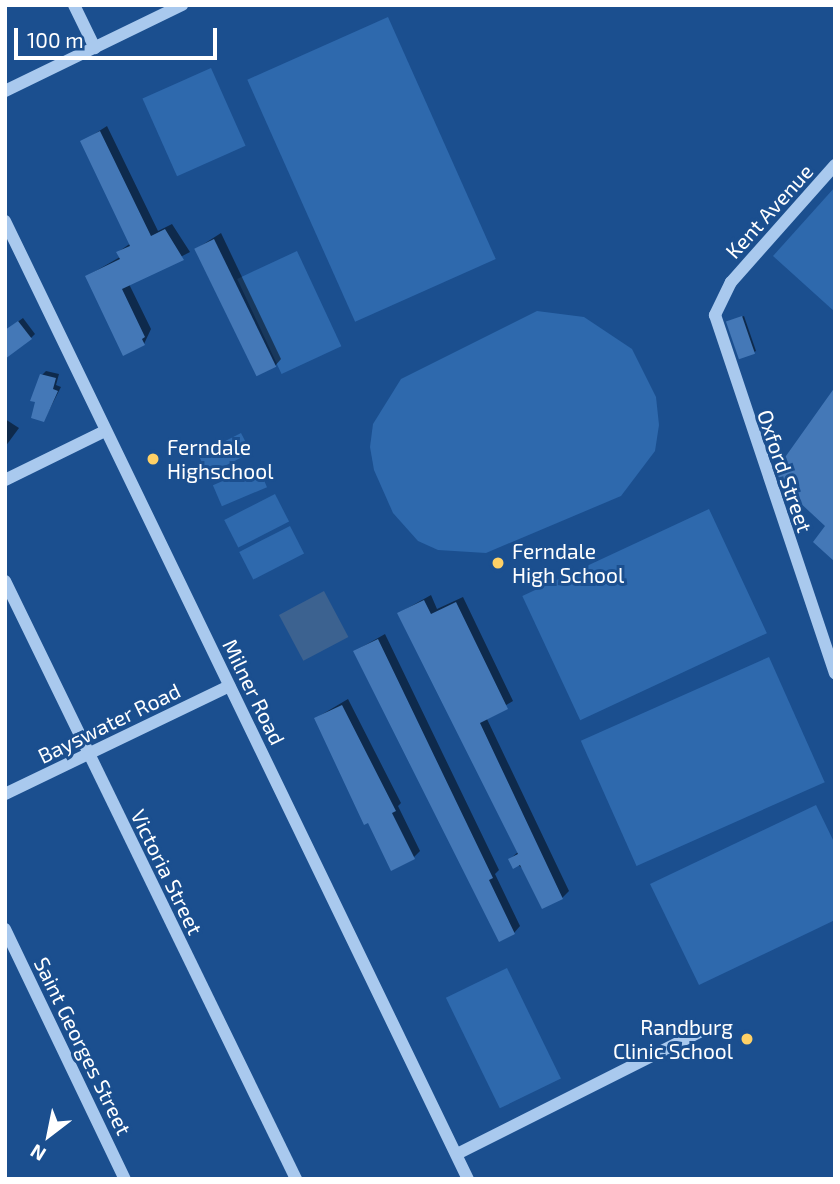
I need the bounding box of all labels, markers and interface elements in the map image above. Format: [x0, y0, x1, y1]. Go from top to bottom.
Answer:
scale bar [18, 14, 220, 58]
text: 100 m [27, 27, 84, 52]
street label: Kent Avenue [720, 158, 818, 264]
street label: Oxford Street [752, 406, 818, 536]
place label: Ferndale Highschool [167, 434, 273, 484]
marker: Ferndale Highschool [145, 451, 161, 467]
place label: Ferndale High School [512, 538, 624, 588]
marker: Ferndale High School [490, 555, 506, 571]
street label: Milner Road [218, 635, 290, 749]
street label: Bayswater Road [33, 678, 185, 768]
street label: Victoria Street [126, 805, 208, 939]
street label: Saint Georges Street [29, 953, 137, 1139]
place label: Randburg Clinic School [613, 1014, 733, 1064]
marker: Randburg Clinic School [739, 1031, 755, 1047]
north arrow [14, 1100, 84, 1170]
text: N [26, 1140, 50, 1167]

